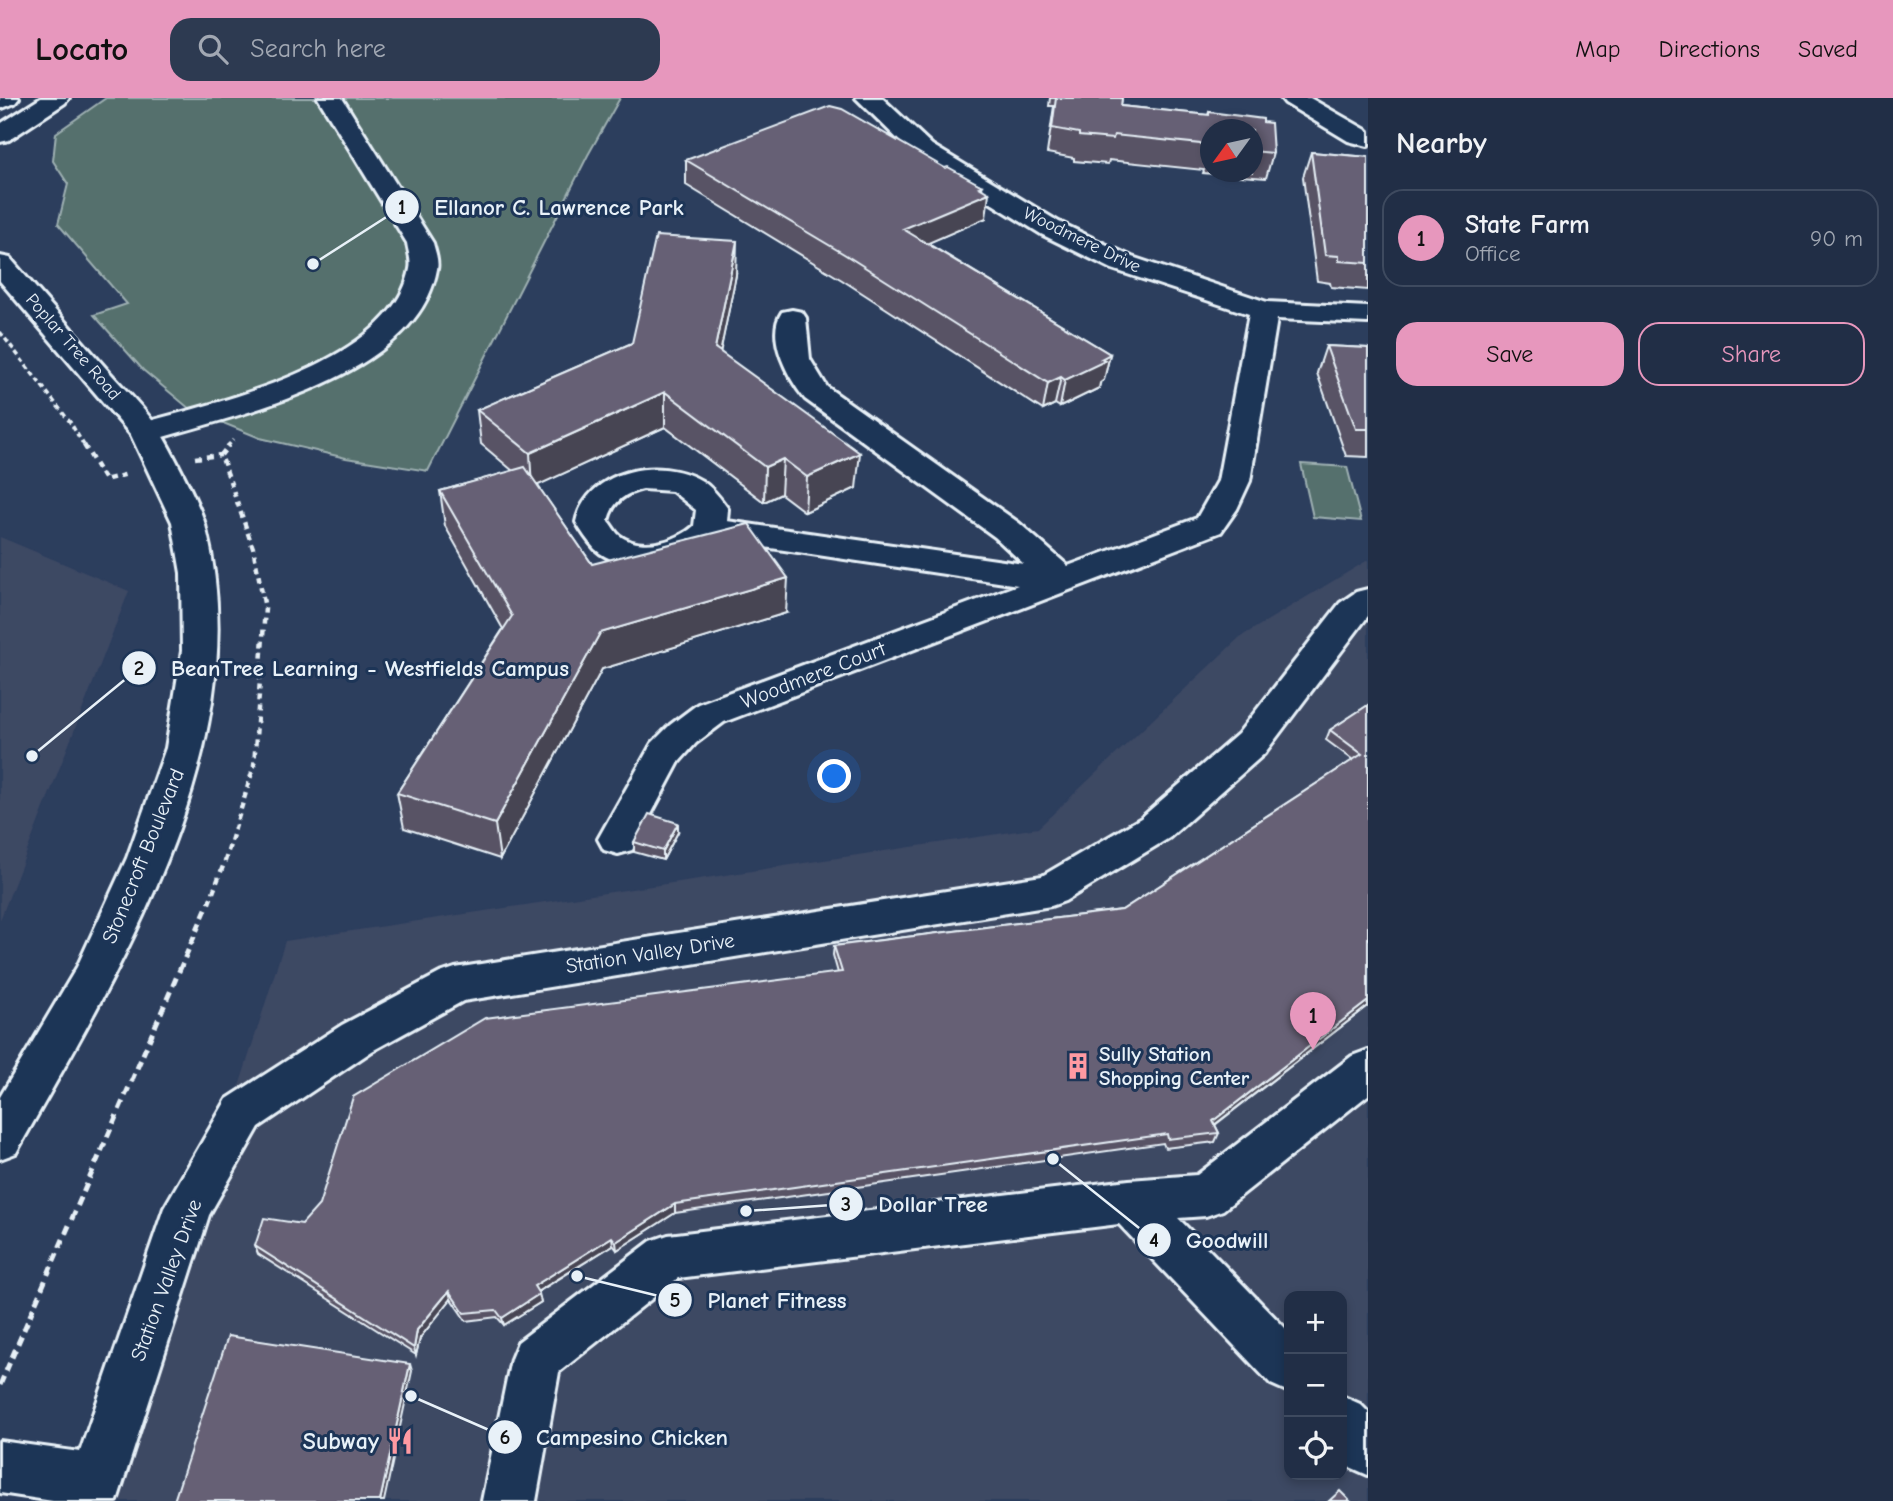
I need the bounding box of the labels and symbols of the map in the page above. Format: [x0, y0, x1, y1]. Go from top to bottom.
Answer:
north arrow [1200, 119, 1263, 182]
callout: Ellanor C. Lawrence Park [385, 185, 697, 229]
text: Ellanor C. Lawrence Park [434, 194, 684, 221]
text: 1 [398, 195, 406, 219]
street label: Woodmere Drive [1020, 203, 1144, 277]
street label: Poplar Tree Road [21, 290, 125, 404]
street label: Woodmere Court [737, 636, 890, 714]
callout: BeanTree Learning - Westfields Campus [122, 646, 583, 690]
text: BeanTree Learning - Westfields Campus [171, 655, 569, 682]
text: 2 [134, 656, 144, 680]
your location [817, 759, 851, 793]
street label: Stonecroft Boulevard [97, 765, 189, 947]
street label: Station Valley Drive [564, 928, 736, 978]
pin: 1 [1290, 992, 1336, 1050]
place label: Sully Station Shopping Center [1099, 1042, 1250, 1090]
building icon: Sully Station Shopping Center [1063, 1051, 1093, 1081]
callout: Dollar Tree [829, 1182, 1001, 1226]
text: Dollar Tree [878, 1191, 988, 1218]
text: 3 [841, 1192, 851, 1216]
street label: Station Valley Drive [126, 1196, 206, 1364]
callout: Goodwill [1136, 1218, 1282, 1262]
text: Goodwill [1186, 1227, 1268, 1254]
text: 4 [1149, 1228, 1159, 1252]
callout: Planet Fitness [658, 1278, 860, 1322]
text: Planet Fitness [707, 1287, 847, 1314]
text: 5 [669, 1288, 681, 1312]
callout: Campesino Chicken [487, 1415, 742, 1459]
text: Campesino Chicken [536, 1424, 728, 1451]
text: 6 [500, 1425, 510, 1449]
restaurant icon: Subway [385, 1426, 415, 1456]
place label: Subway [303, 1427, 379, 1455]

